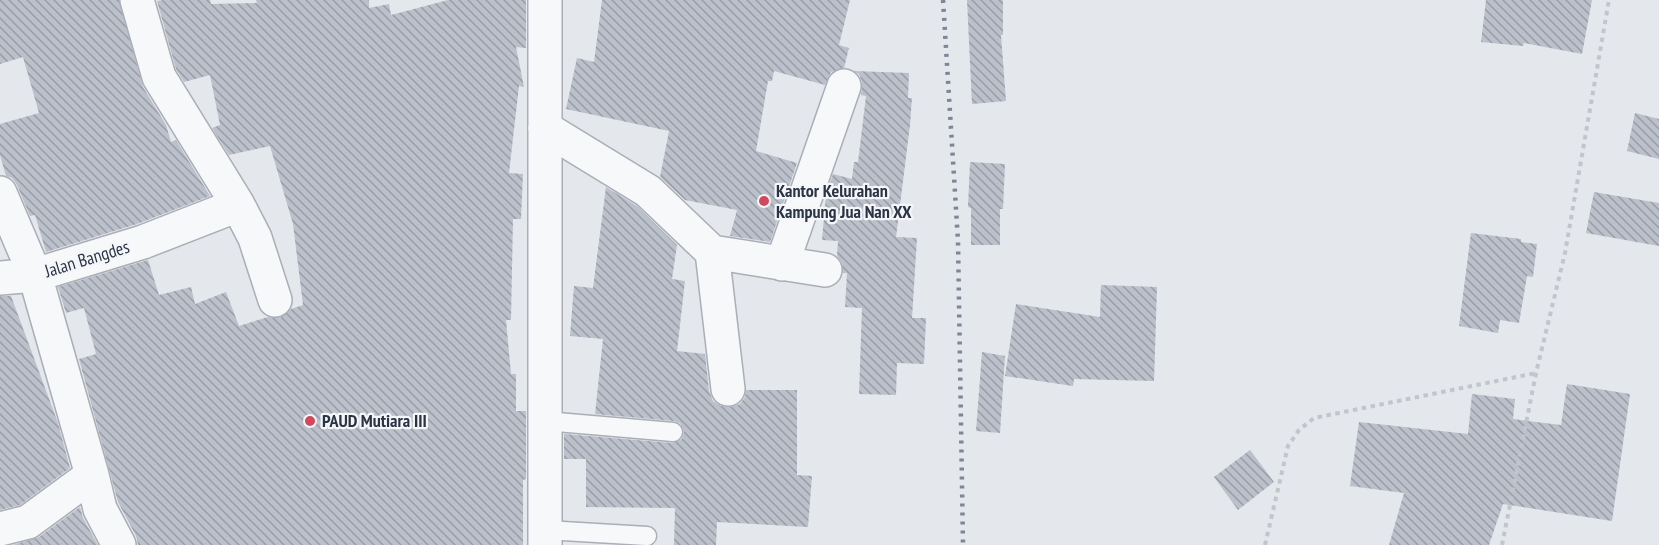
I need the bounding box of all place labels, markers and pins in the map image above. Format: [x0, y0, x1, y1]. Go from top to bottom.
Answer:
place label: Kantor Kelurahan Kampung Jua Nan XX [776, 179, 912, 223]
marker: Kantor Kelurahan Kampung Jua Nan XX [757, 194, 771, 208]
place label: PAUD Mutiara III [322, 409, 427, 432]
marker: PAUD Mutiara III [303, 414, 317, 428]

